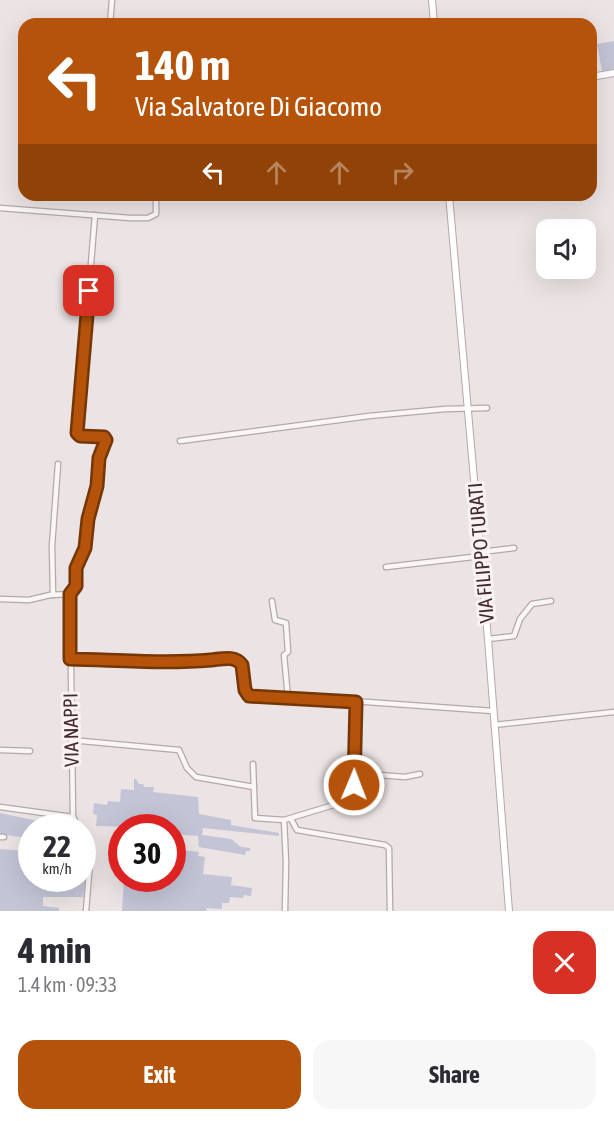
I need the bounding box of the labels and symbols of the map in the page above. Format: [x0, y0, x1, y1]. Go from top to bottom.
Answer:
pin [63, 265, 114, 316]
street label: VIA FILIPPO TURATI [463, 482, 498, 624]
street label: VIA NAPPI [58, 693, 83, 767]
position arrow [322, 753, 386, 817]
speed limit sign: 30 [108, 814, 186, 892]

